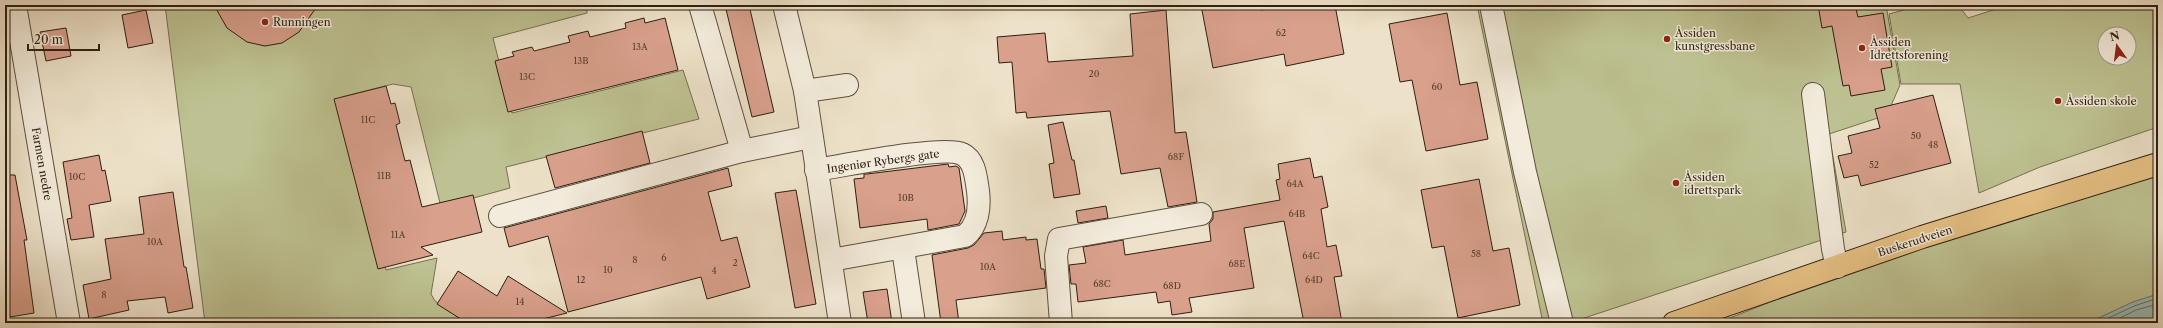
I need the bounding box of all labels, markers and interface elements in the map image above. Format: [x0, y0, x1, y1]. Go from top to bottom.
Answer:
place label: Runningen [273, 15, 331, 29]
marker: Runningen [260, 17, 270, 27]
scale bar [28, 26, 99, 52]
place label: Åssiden kunstgressbane [1674, 26, 1755, 53]
north arrow [2097, 26, 2137, 66]
house number: 62 [1276, 27, 1286, 38]
text: N [2108, 28, 2121, 44]
text: 20 m [34, 32, 63, 47]
marker: Åssiden kunstgressbane [1662, 34, 1672, 44]
place label: Åssiden Idrettsforening [1869, 35, 1948, 62]
house number: 13A [632, 41, 648, 52]
marker: Åssiden Idrettsforening [1857, 43, 1867, 53]
house number: 13B [573, 55, 589, 66]
house number: 20 [1089, 68, 1100, 79]
house number: 13C [519, 71, 535, 82]
house number: 60 [1432, 81, 1443, 92]
place label: Åssiden skole [2065, 94, 2137, 108]
marker: Åssiden skole [2053, 96, 2063, 106]
house number: 11C [361, 114, 375, 125]
street label: Farmen nedre [29, 126, 55, 202]
house number: 50 [1911, 130, 1922, 141]
house number: 48 [1928, 139, 1938, 150]
street label: Ingeniør Rybergs gate [826, 146, 940, 176]
house number: 68F [1168, 151, 1184, 162]
house number: 52 [1869, 159, 1879, 170]
house number: 11B [377, 170, 391, 181]
place label: Åssiden idrettspark [1683, 170, 1741, 197]
house number: 10C [69, 171, 85, 182]
house number: 64A [1286, 178, 1304, 189]
marker: Åssiden idrettspark [1671, 178, 1681, 188]
house number: 10B [898, 192, 914, 203]
house number: 64B [1289, 208, 1305, 219]
street label: Buskerudveien [1876, 222, 1954, 260]
house number: 11A [391, 229, 406, 240]
house number: 10A [147, 236, 163, 247]
house number: 58 [1471, 248, 1481, 259]
house number: 64C [1302, 250, 1320, 261]
house number: 6 [661, 252, 667, 263]
house number: 8 [632, 254, 638, 265]
house number: 2 [732, 257, 738, 268]
house number: 68E [1229, 258, 1245, 269]
house number: 10A [980, 261, 996, 272]
house number: 10 [603, 264, 613, 275]
house number: 4 [711, 265, 717, 276]
house number: 12 [577, 274, 585, 285]
house number: 64D [1305, 274, 1323, 285]
house number: 68C [1093, 278, 1111, 289]
house number: 68D [1163, 280, 1181, 291]
house number: 8 [101, 289, 107, 300]
house number: 14 [516, 296, 525, 307]

